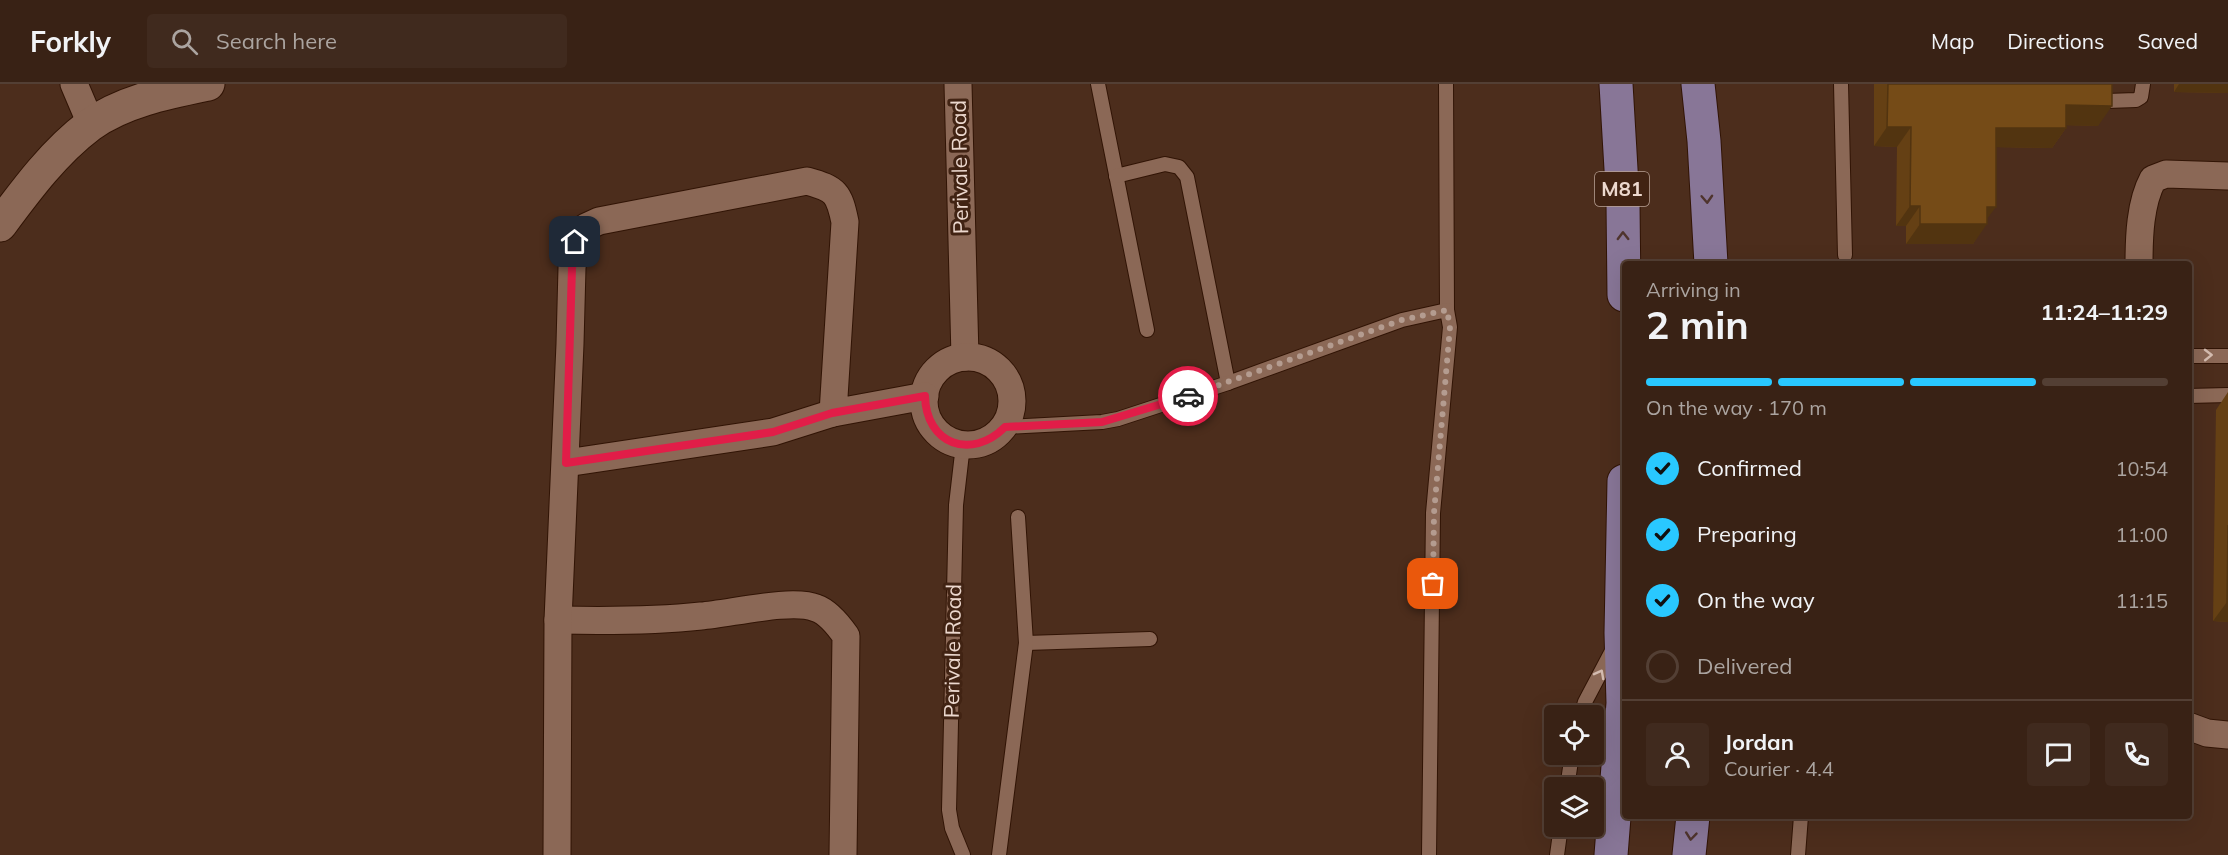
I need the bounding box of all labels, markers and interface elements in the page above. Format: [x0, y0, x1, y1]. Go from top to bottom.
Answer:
search box [147, 14, 567, 68]
text: Forkly [30, 24, 111, 59]
icon: search [168, 25, 201, 58]
text: Search here [216, 27, 337, 55]
text: Map [1931, 28, 1974, 54]
text: Directions [2007, 28, 2104, 54]
text: Saved [2137, 28, 2198, 54]
street label: Perivale Road [945, 100, 973, 234]
road number: M81 [1595, 172, 1649, 206]
one-way arrow [1701, 195, 1714, 204]
pin [549, 216, 600, 267]
icon: home [558, 225, 591, 258]
one-way arrow [1617, 232, 1630, 241]
text: Arriving in [1646, 277, 1741, 302]
text: 11:24–11:29 [2040, 298, 2168, 326]
text: 2 min [1646, 300, 1749, 349]
one-way arrow [2204, 349, 2213, 362]
courier [1158, 366, 1218, 426]
icon: car [1172, 380, 1205, 413]
text: On the way · 170 m [1646, 395, 1827, 420]
icon: check [1646, 452, 1679, 485]
text: Confirmed [1697, 454, 1802, 482]
text: 10:54 [2115, 456, 2168, 481]
icon: check [1646, 518, 1679, 551]
text: Preparing [1697, 520, 1797, 548]
text: 11:00 [2115, 522, 2168, 547]
pin [1407, 558, 1458, 609]
icon: bag [1416, 567, 1449, 600]
street label: Perivale Road [938, 584, 966, 718]
icon: check [1646, 584, 1679, 617]
text: On the way [1697, 586, 1815, 614]
text: 11:15 [2115, 588, 2168, 613]
text: Delivered [1697, 652, 1792, 680]
one-way arrow [1593, 670, 1604, 680]
map controls [1544, 705, 1604, 837]
button: locate [1544, 705, 1604, 765]
button: person [1646, 723, 1709, 786]
button: chat [2027, 723, 2090, 786]
button: phone [2105, 723, 2168, 786]
text: Jordan [1724, 728, 1794, 756]
text: Courier · 4.4 [1724, 756, 1834, 781]
button: layers [1544, 777, 1604, 837]
one-way arrow [1685, 831, 1698, 840]

